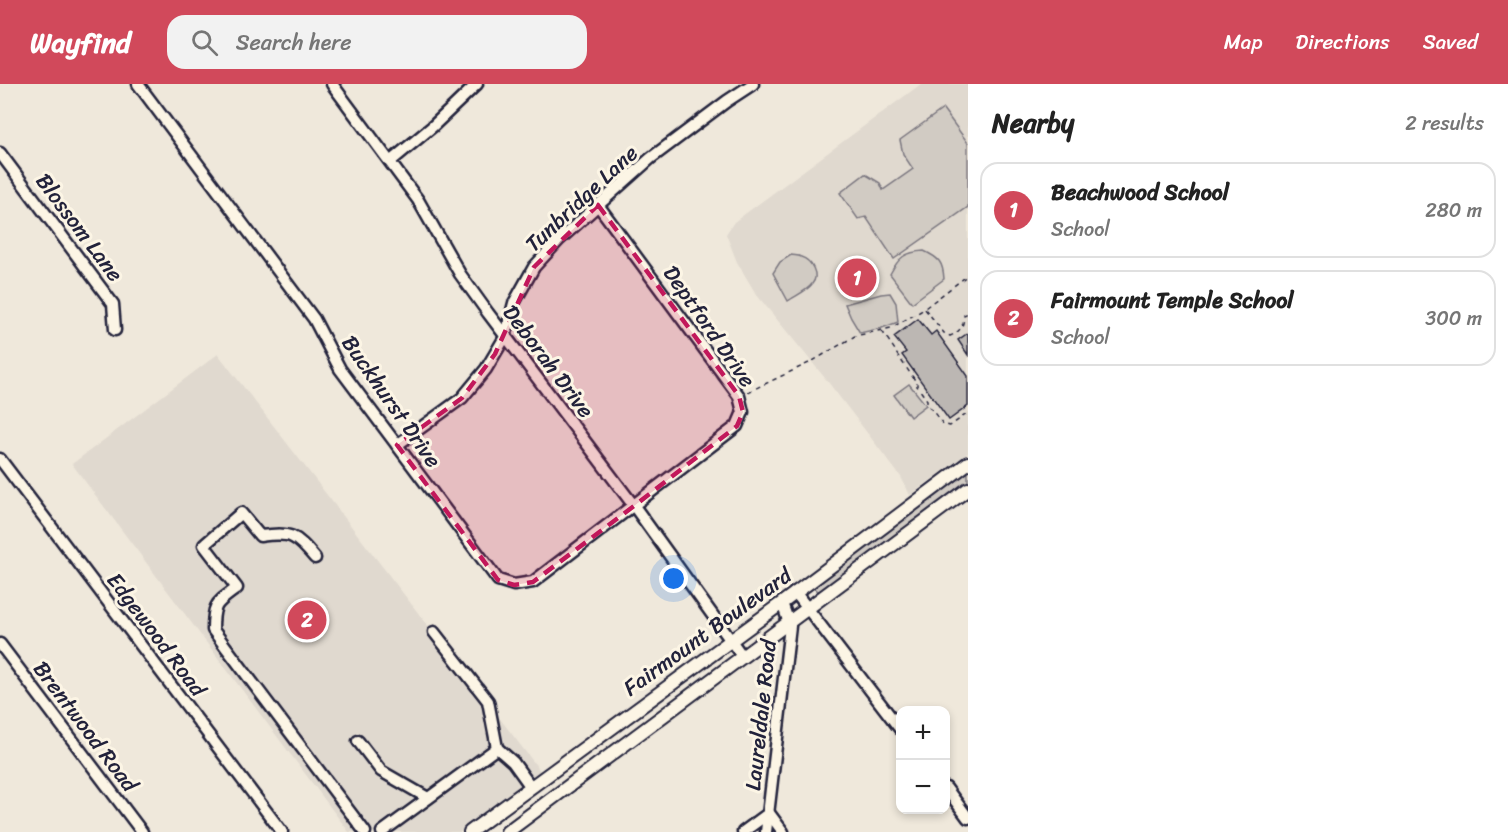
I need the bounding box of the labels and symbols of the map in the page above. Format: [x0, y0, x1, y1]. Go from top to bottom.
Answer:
street label: Tunbridge Lane [515, 135, 647, 262]
street label: Blossom Lane [25, 164, 134, 290]
pin: 1 [838, 256, 876, 300]
street label: Deptford Drive [653, 257, 766, 396]
street label: Deborah Drive [492, 296, 605, 427]
street label: Buckhurst Drive [331, 327, 452, 476]
street label: Fairmount Boulevard [614, 556, 801, 706]
street label: Edgewood Road [96, 563, 218, 706]
your location [659, 564, 688, 593]
pin: 2 [288, 598, 326, 642]
street label: Laureldale Road [733, 636, 788, 793]
street label: Brentwood Road [23, 652, 149, 802]

